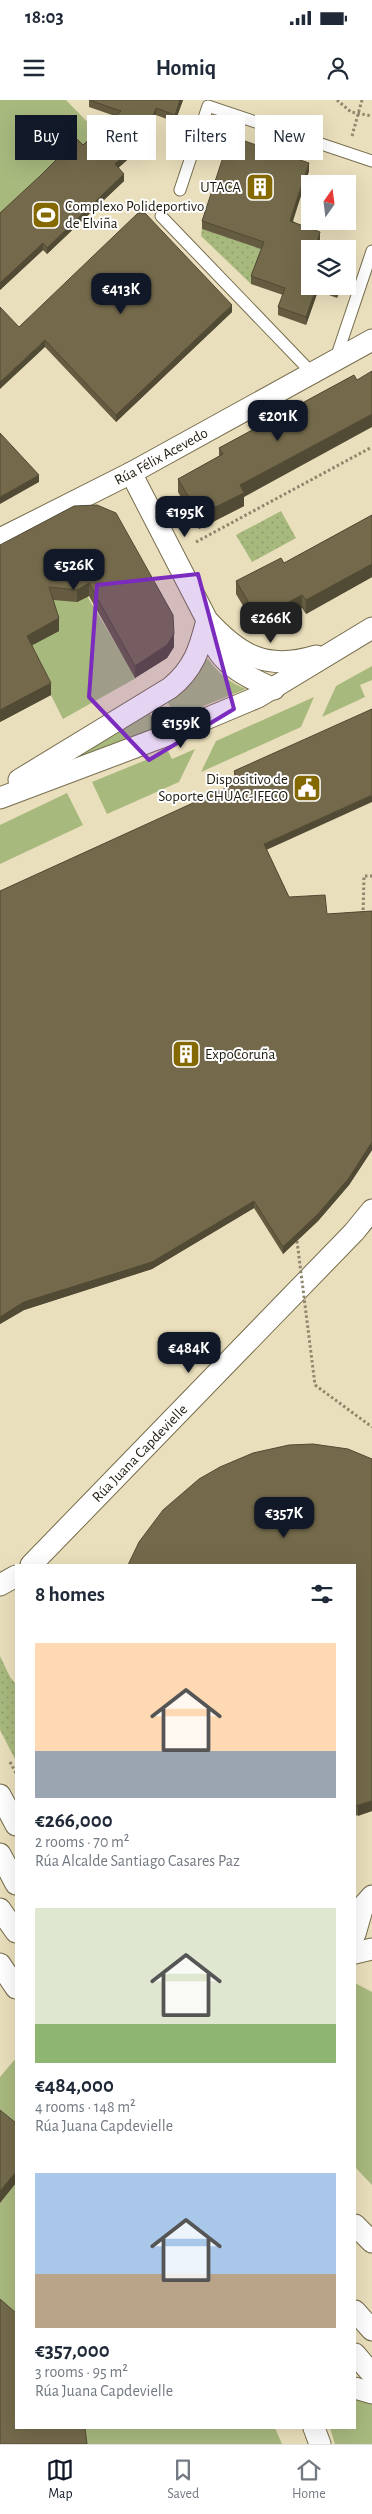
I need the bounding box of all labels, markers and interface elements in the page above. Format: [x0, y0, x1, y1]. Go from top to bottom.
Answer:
text: 18:03 [25, 8, 64, 27]
icon: menu [20, 54, 48, 82]
icon: person [324, 54, 352, 82]
text: Homiq [156, 57, 216, 79]
chip: Buy [15, 115, 77, 160]
chip: Rent [87, 115, 156, 160]
chip: Filters [166, 115, 245, 160]
chip: New [255, 115, 323, 160]
building icon: UTACA [245, 172, 275, 202]
north arrow [301, 175, 356, 230]
map controls [301, 175, 356, 295]
place label: UTACA [200, 180, 241, 195]
place label: Complexo Polideportivo de Elviña [65, 199, 204, 231]
sports icon: Complexo Polideportivo de Elviña [31, 200, 61, 230]
button: layers [301, 240, 356, 295]
pin: €413K [86, 272, 156, 315]
text: €413K [102, 281, 140, 297]
pin: €201K [243, 400, 313, 442]
text: €201K [259, 408, 297, 424]
street label: Rúa Félix Acevedo [112, 425, 210, 488]
pin: €195K [150, 496, 220, 538]
text: €195K [166, 504, 204, 520]
pin: €526K [39, 548, 109, 591]
text: €526K [55, 557, 94, 573]
pin: €266K [236, 602, 306, 644]
text: €266K [251, 610, 291, 626]
pin: €159K [146, 706, 216, 749]
text: €159K [162, 715, 200, 731]
place label: Dispositivo de Soporte CHUAC-IFECO [158, 772, 288, 804]
public building icon: Dispositivo de Soporte CHUAC-IFECO [292, 773, 322, 803]
building icon: ExpoCoruña [171, 1039, 201, 1069]
place label: ExpoCoruña [205, 1047, 276, 1062]
pin: €484K [154, 1332, 224, 1374]
text: €484K [169, 1340, 209, 1356]
street label: Rúa Juana Capdevielle [89, 1402, 191, 1505]
pin: €357K [249, 1496, 319, 1539]
text: €357K [265, 1505, 303, 1521]
icon: filters [308, 1580, 336, 1608]
text: 8 homes [35, 1584, 105, 1605]
icon: home [141, 1675, 231, 1765]
text: €266,000 [35, 1810, 113, 1831]
text: 2 rooms · 70 m² [35, 1834, 129, 1850]
text: Rúa Alcalde Santiago Casares Paz [35, 1853, 240, 1869]
icon: home [141, 1940, 231, 2030]
text: €484,000 [35, 2075, 114, 2096]
text: 4 rooms · 148 m² [35, 2099, 136, 2115]
text: Rúa Juana Capdevielle [35, 2118, 173, 2134]
icon: home [141, 2205, 231, 2295]
text: €357,000 [35, 2340, 110, 2361]
text: 3 rooms · 95 m² [35, 2364, 128, 2380]
text: Rúa Juana Capdevielle [35, 2383, 173, 2399]
tab: Map [46, 2456, 74, 2503]
tab: Saved [167, 2456, 199, 2503]
tab: Home [292, 2456, 326, 2503]

